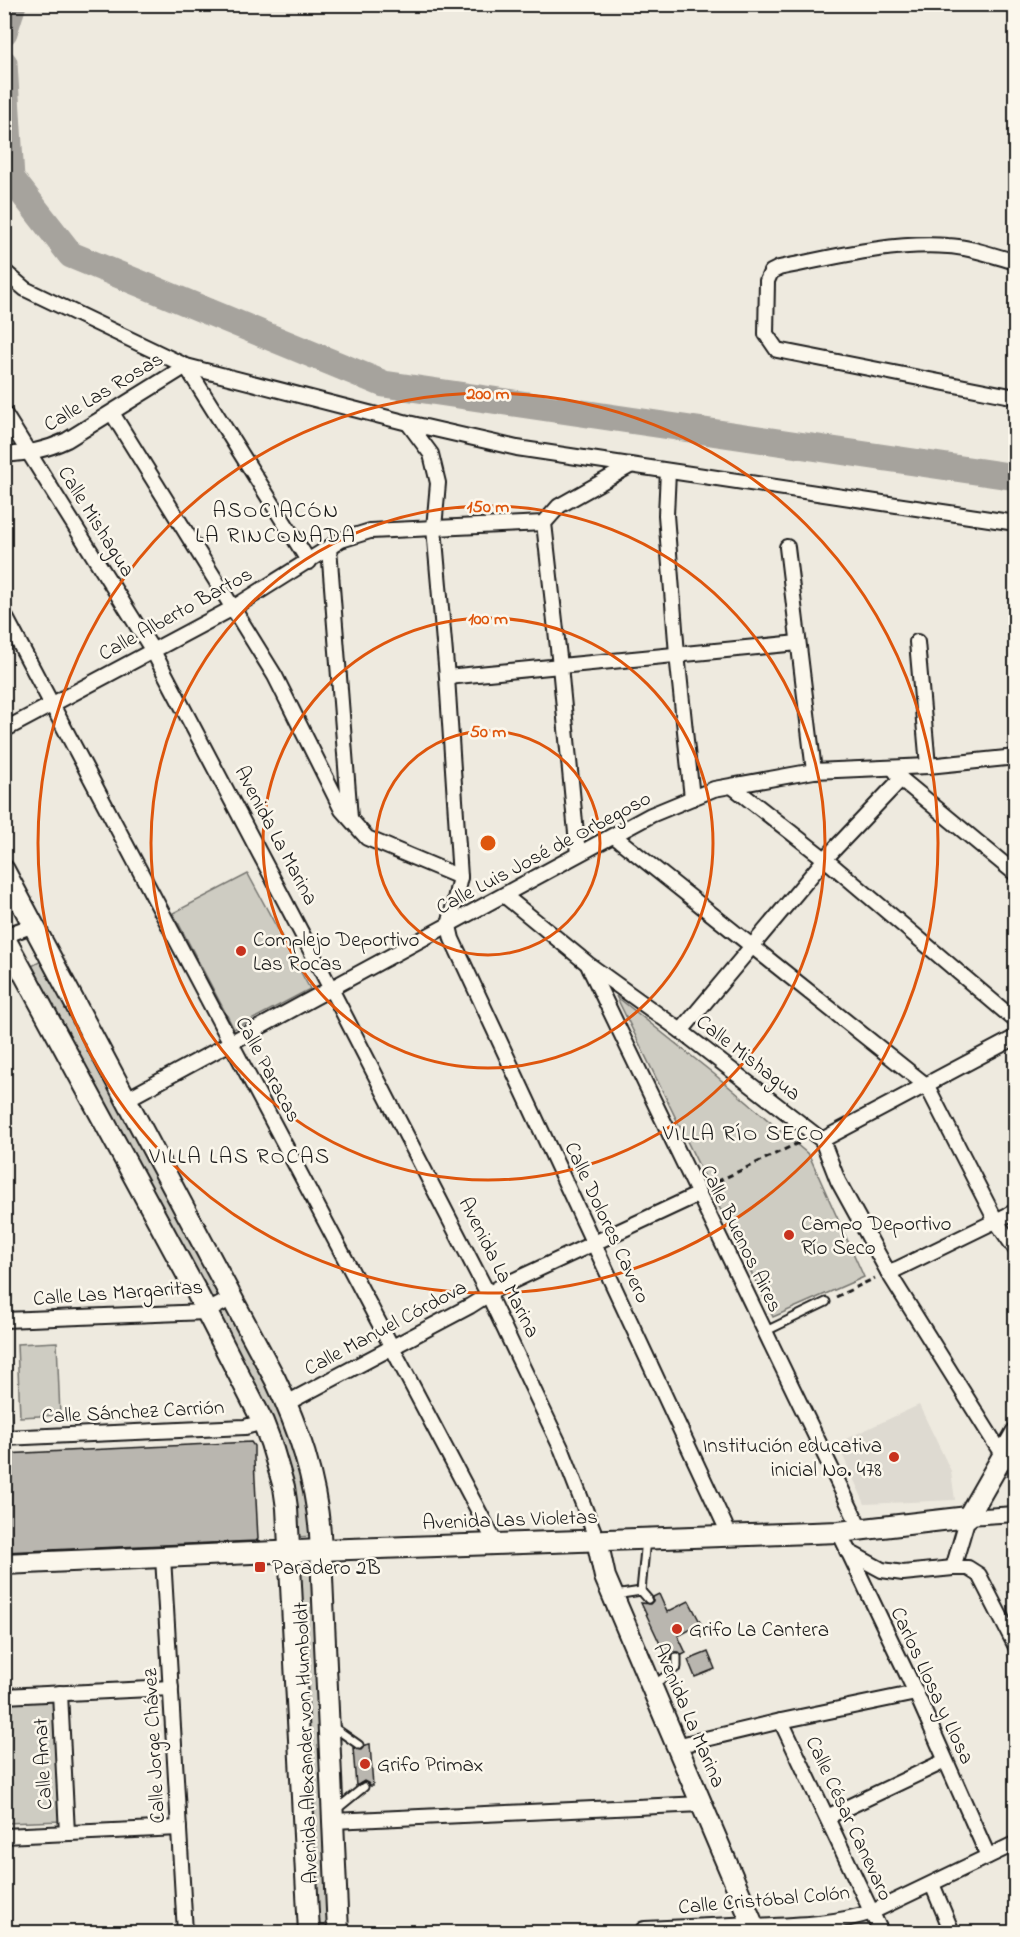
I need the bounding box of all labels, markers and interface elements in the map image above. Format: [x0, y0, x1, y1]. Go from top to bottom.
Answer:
street label: Calle Las Rosas [38, 345, 170, 440]
text: 200 m [466, 382, 510, 408]
street label: Calle Mishagua [48, 461, 141, 584]
text: 150 m [467, 495, 509, 521]
district label: ASOCIACÓN LA RINCONADA [195, 496, 357, 553]
street label: Calle Alberto Bartos [94, 560, 258, 670]
text: 100 m [468, 607, 508, 633]
text: 50 m [470, 720, 506, 746]
street label: Avenida La Marina [226, 761, 325, 911]
street label: Calle Luis José de Orbegoso [431, 784, 658, 925]
centre of rings [478, 833, 498, 853]
place label: Complejo Deportivo Las Rocas [253, 926, 419, 980]
marker: Complejo Deportivo Las Rocas [234, 944, 248, 958]
street label: Calle Mishagua [688, 1008, 807, 1111]
street label: Calle Paracas [227, 1012, 308, 1128]
district label: VILLA RÍO SECO [662, 1119, 825, 1151]
street label: Calle Dolores Cavero [556, 1137, 657, 1309]
district label: VILLA LAS ROCAS [148, 1142, 331, 1174]
street label: Calle Buenos Aires [692, 1160, 789, 1318]
street label: Avenida La Marina [450, 1192, 547, 1343]
place label: Campo Deportivo Río Seco [801, 1210, 951, 1264]
marker: Campo Deportivo Río Seco [782, 1228, 796, 1242]
street label: Calle Las Margaritas [32, 1273, 204, 1317]
street label: Calle Manuel Córdova [299, 1273, 473, 1384]
street label: Calle Sánchez Carrión [41, 1393, 225, 1433]
place label: Institución educativa inicial No. 478 [702, 1432, 882, 1486]
marker: Institución educativa inicial No. 478 [887, 1450, 901, 1464]
street label: Avenida Las Violetas [422, 1503, 598, 1539]
place label: Paradero 2B [272, 1554, 381, 1584]
marker: Paradero 2B [253, 1560, 267, 1574]
street label: Avenida Alexander von Humboldt [287, 1601, 327, 1885]
street label: Carlos Llosa y Llosa [880, 1602, 981, 1770]
place label: Grifo La Cantera [689, 1616, 829, 1646]
marker: Grifo La Cantera [670, 1622, 684, 1636]
street label: Avenida La Marina [644, 1639, 732, 1793]
street label: Calle Jorge Chávez [136, 1667, 176, 1824]
street label: Calle Amat [27, 1717, 61, 1811]
street label: Calle César Canevaro [797, 1731, 900, 1906]
place label: Grifo Primax [377, 1751, 483, 1781]
marker: Grifo Primax [358, 1757, 372, 1771]
street label: Calle Cristóbal Colón [677, 1879, 851, 1923]

